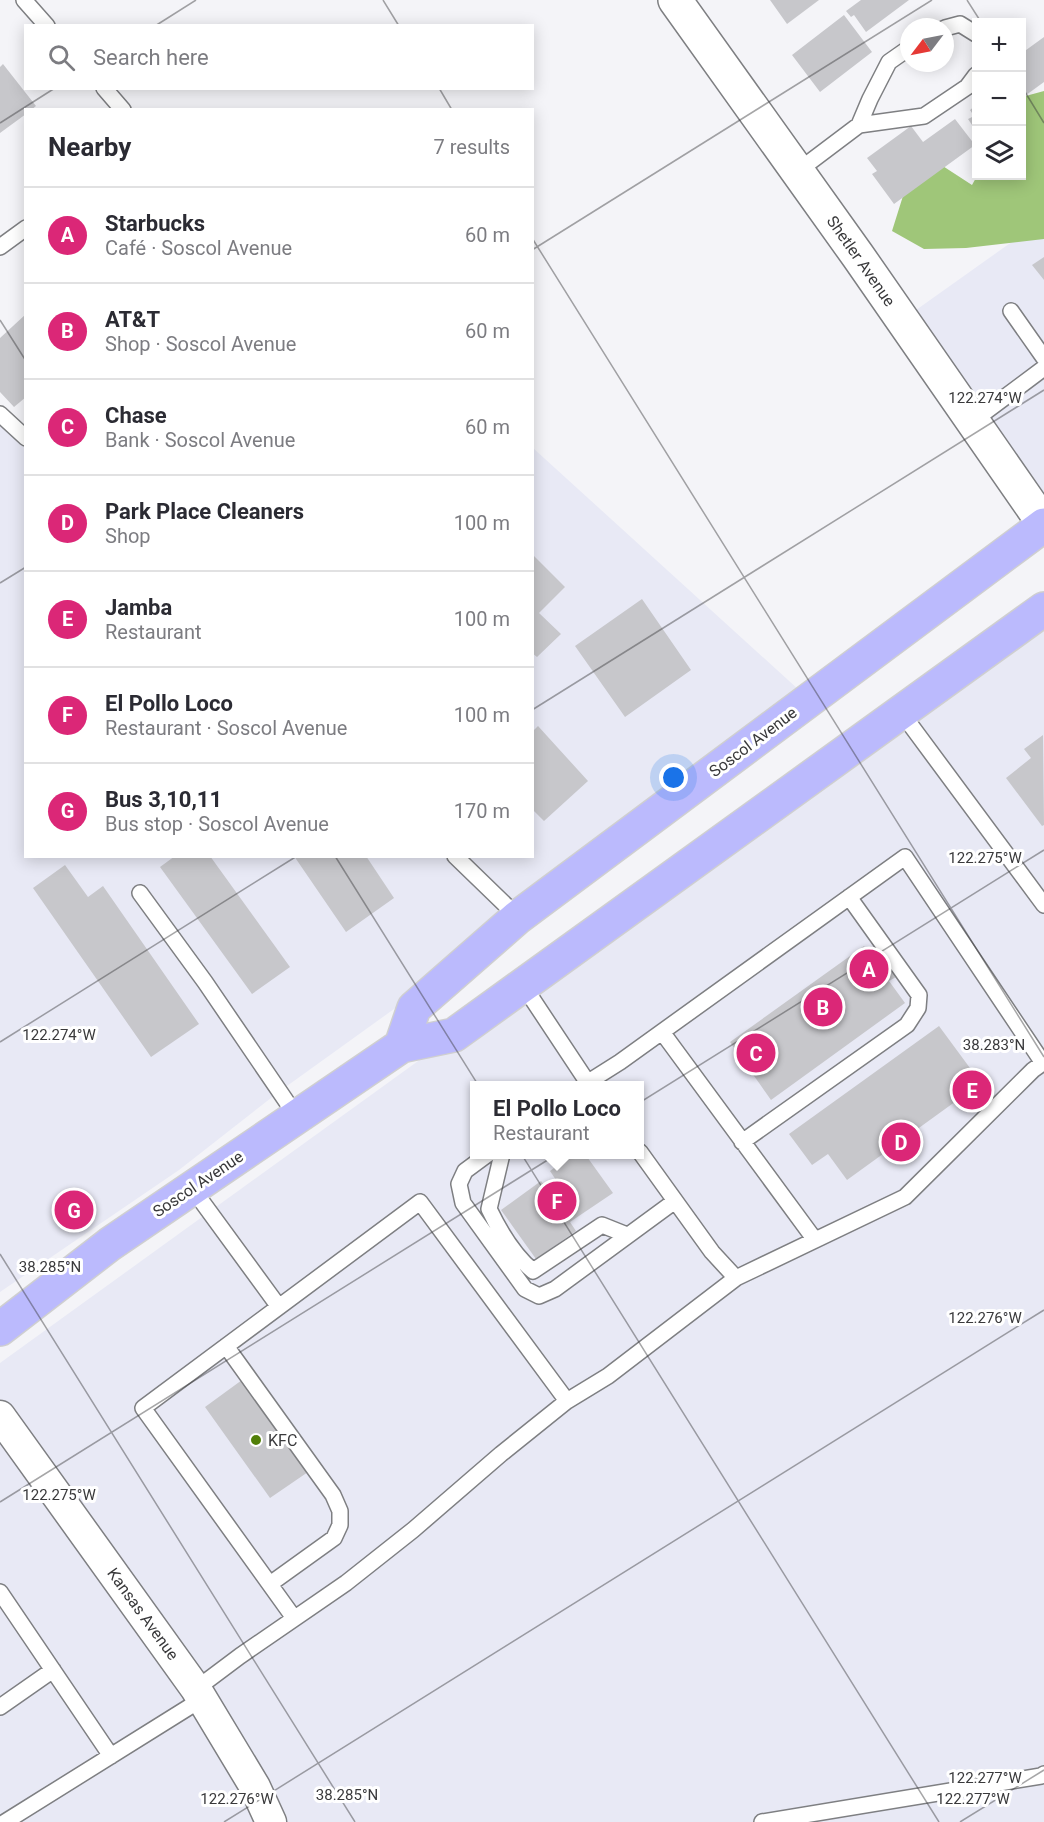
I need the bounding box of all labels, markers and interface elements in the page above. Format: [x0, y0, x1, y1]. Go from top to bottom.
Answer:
north arrow [900, 18, 954, 72]
map controls [972, 18, 1026, 180]
button: + [972, 18, 1026, 72]
search box [24, 24, 534, 90]
icon: search [45, 41, 78, 74]
text: Search here [93, 45, 209, 70]
button: − [972, 72, 1026, 126]
button: layers [972, 126, 1026, 180]
text: Nearby [48, 132, 131, 162]
text: 7 results [434, 135, 510, 159]
text: Starbucks [105, 211, 205, 236]
street label: Shetler Avenue [823, 212, 899, 310]
text: A [61, 223, 74, 247]
text: 60 m [465, 223, 510, 247]
text: Café · Soscol Avenue [105, 236, 292, 260]
text: AT&T [105, 307, 160, 332]
text: B [61, 319, 74, 343]
text: 60 m [465, 319, 510, 343]
text: Shop · Soscol Avenue [105, 332, 296, 356]
text: 122.274°W [948, 389, 1022, 407]
text: Chase [105, 403, 167, 428]
text: C [61, 415, 74, 439]
text: 60 m [465, 415, 510, 439]
text: Bank · Soscol Avenue [105, 428, 295, 452]
text: Park Place Cleaners [105, 499, 304, 524]
text: D [61, 511, 74, 535]
text: 100 m [454, 511, 510, 535]
text: Shop [105, 524, 151, 548]
text: Jamba [105, 595, 172, 620]
text: E [62, 607, 73, 631]
text: 100 m [454, 607, 510, 631]
text: Restaurant [105, 620, 202, 644]
text: El Pollo Loco [105, 691, 233, 716]
text: F [62, 703, 73, 727]
text: 100 m [454, 703, 510, 727]
street label: Soscol Avenue [706, 703, 800, 781]
text: Restaurant · Soscol Avenue [105, 716, 347, 740]
your location [659, 763, 688, 792]
text: Bus 3,10,11 [105, 787, 222, 812]
text: G [61, 799, 74, 823]
text: 170 m [454, 799, 510, 823]
text: Bus stop · Soscol Avenue [105, 812, 329, 836]
text: 122.275°W [948, 849, 1022, 867]
pin: A [850, 946, 888, 992]
pin: B [804, 984, 842, 1030]
text: 122.274°W [22, 1026, 96, 1044]
pin: C [736, 1030, 776, 1076]
text: 38.283°N [963, 1036, 1025, 1054]
pin: E [952, 1068, 992, 1112]
popup [470, 1081, 644, 1159]
text: El Pollo Loco [493, 1096, 621, 1121]
pin: D [882, 1120, 920, 1164]
text: Restaurant [493, 1121, 590, 1145]
street label: Soscol Avenue [149, 1147, 247, 1221]
pin: F [538, 1178, 576, 1224]
pin: G [54, 1188, 94, 1232]
text: 38.285°N [19, 1258, 81, 1276]
text: 122.276°W [948, 1309, 1022, 1327]
place label: KFC [268, 1431, 297, 1450]
marker: KFC [249, 1433, 263, 1447]
text: 122.275°W [22, 1486, 96, 1504]
street label: Kansas Avenue [103, 1564, 183, 1664]
text: 122.277°W [948, 1769, 1022, 1787]
text: 38.285°N [316, 1786, 378, 1804]
text: 122.276°W [200, 1790, 274, 1808]
text: 122.277°W [936, 1790, 1010, 1808]

